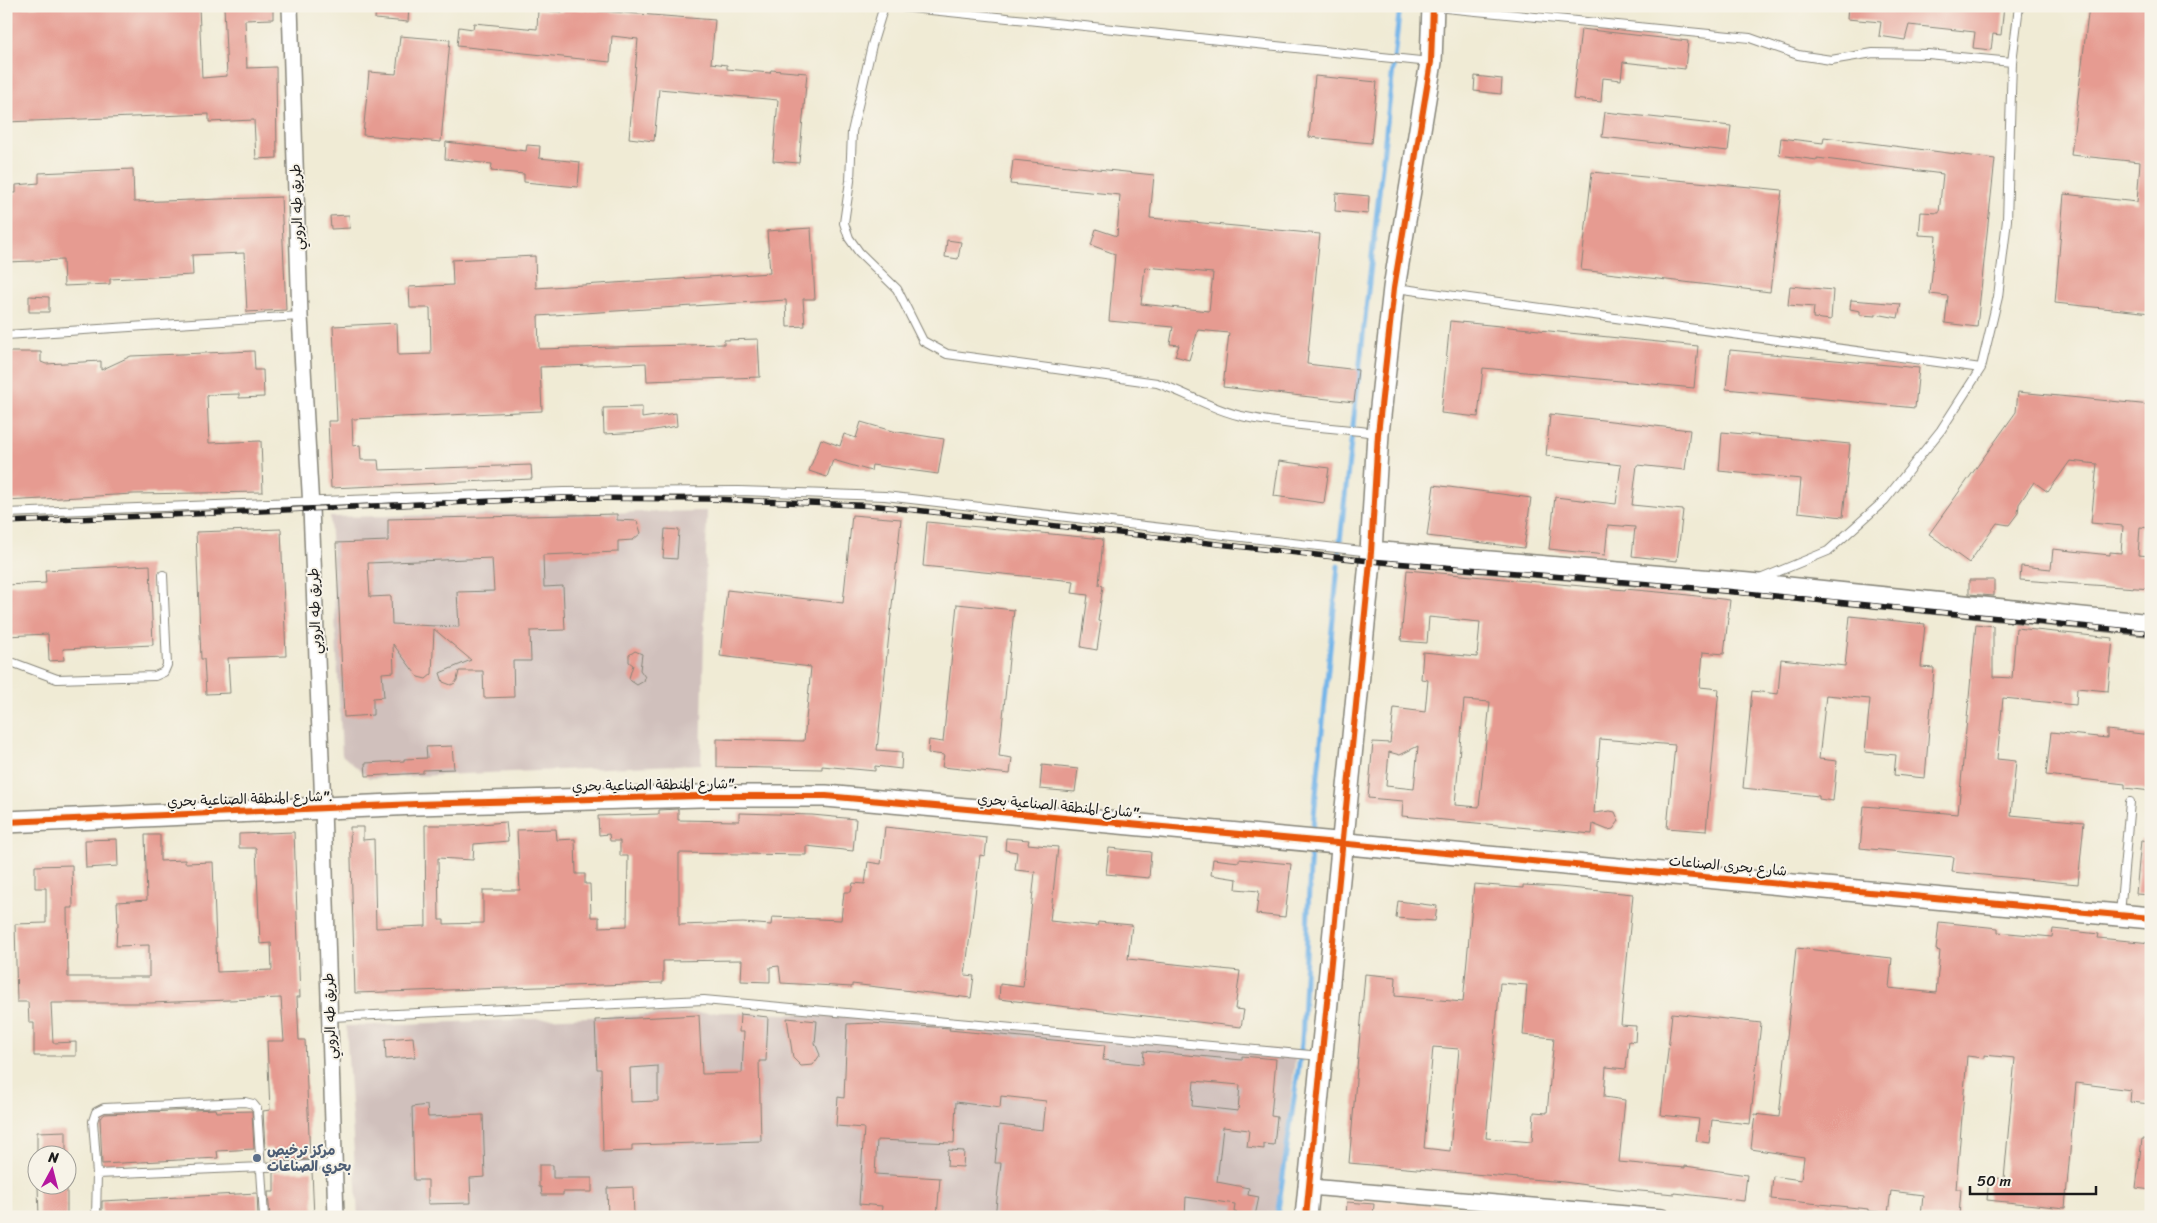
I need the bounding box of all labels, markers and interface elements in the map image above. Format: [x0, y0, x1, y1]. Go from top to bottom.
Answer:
street label: طريق طه الروبي [283, 163, 311, 251]
street label: طريق طه الروبي [301, 567, 329, 655]
street label: شارع المنطقة الصناعية بحري". [572, 771, 738, 799]
street label: شارع المنطقة الصناعية بحري". [167, 784, 333, 814]
street label: شارع المنطقة الصناعية بحري". [976, 786, 1144, 826]
street label: شارع بحرى الصناعات [1668, 848, 1788, 884]
street label: طريق طه الروبي [316, 972, 344, 1060]
place label: مركز ترخيص بحري الصناعات [267, 1138, 351, 1179]
text: N [46, 1144, 60, 1171]
north arrow [28, 1146, 78, 1196]
marker: مركز ترخيص بحري الصناعات [251, 1152, 263, 1164]
scale bar [1970, 1163, 2096, 1195]
text: 50 m [1977, 1168, 2012, 1194]

